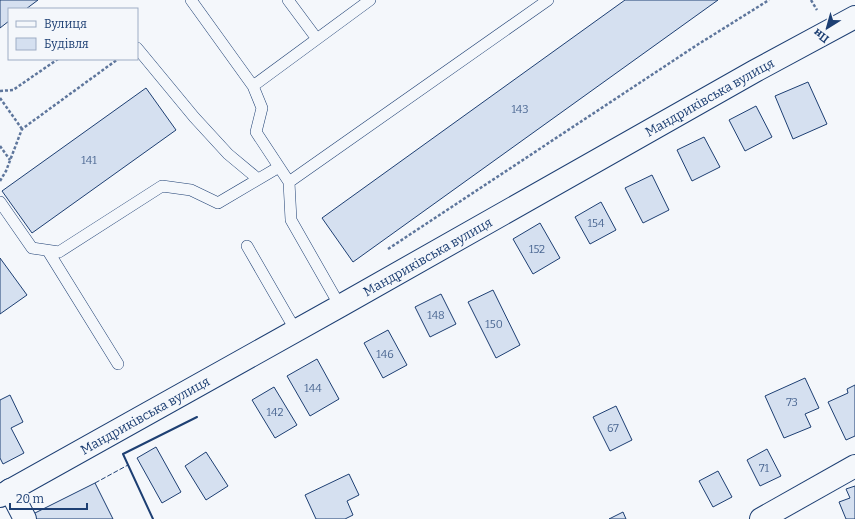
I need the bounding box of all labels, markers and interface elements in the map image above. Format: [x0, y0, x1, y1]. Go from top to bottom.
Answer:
legend [8, 8, 138, 60]
north arrow [807, 8, 847, 48]
text: Вулиця [44, 17, 87, 31]
text: Пн [811, 25, 832, 46]
text: Будівля [44, 37, 89, 51]
street label: Мандриківська вулиця [642, 55, 776, 139]
house number: 143 [511, 103, 529, 116]
house number: 141 [81, 154, 97, 167]
street label: Мандриківська вулиця [360, 214, 494, 299]
house number: 154 [588, 217, 605, 230]
house number: 152 [529, 243, 545, 256]
house number: 148 [427, 309, 445, 322]
house number: 150 [485, 318, 503, 331]
house number: 146 [376, 348, 394, 361]
street label: Мандриківська вулиця [78, 373, 212, 457]
house number: 144 [304, 382, 322, 395]
house number: 73 [786, 396, 798, 409]
house number: 142 [267, 406, 283, 419]
house number: 67 [607, 422, 619, 435]
house number: 71 [759, 462, 770, 475]
scale bar [10, 485, 87, 511]
text: 20 m [16, 492, 45, 506]

